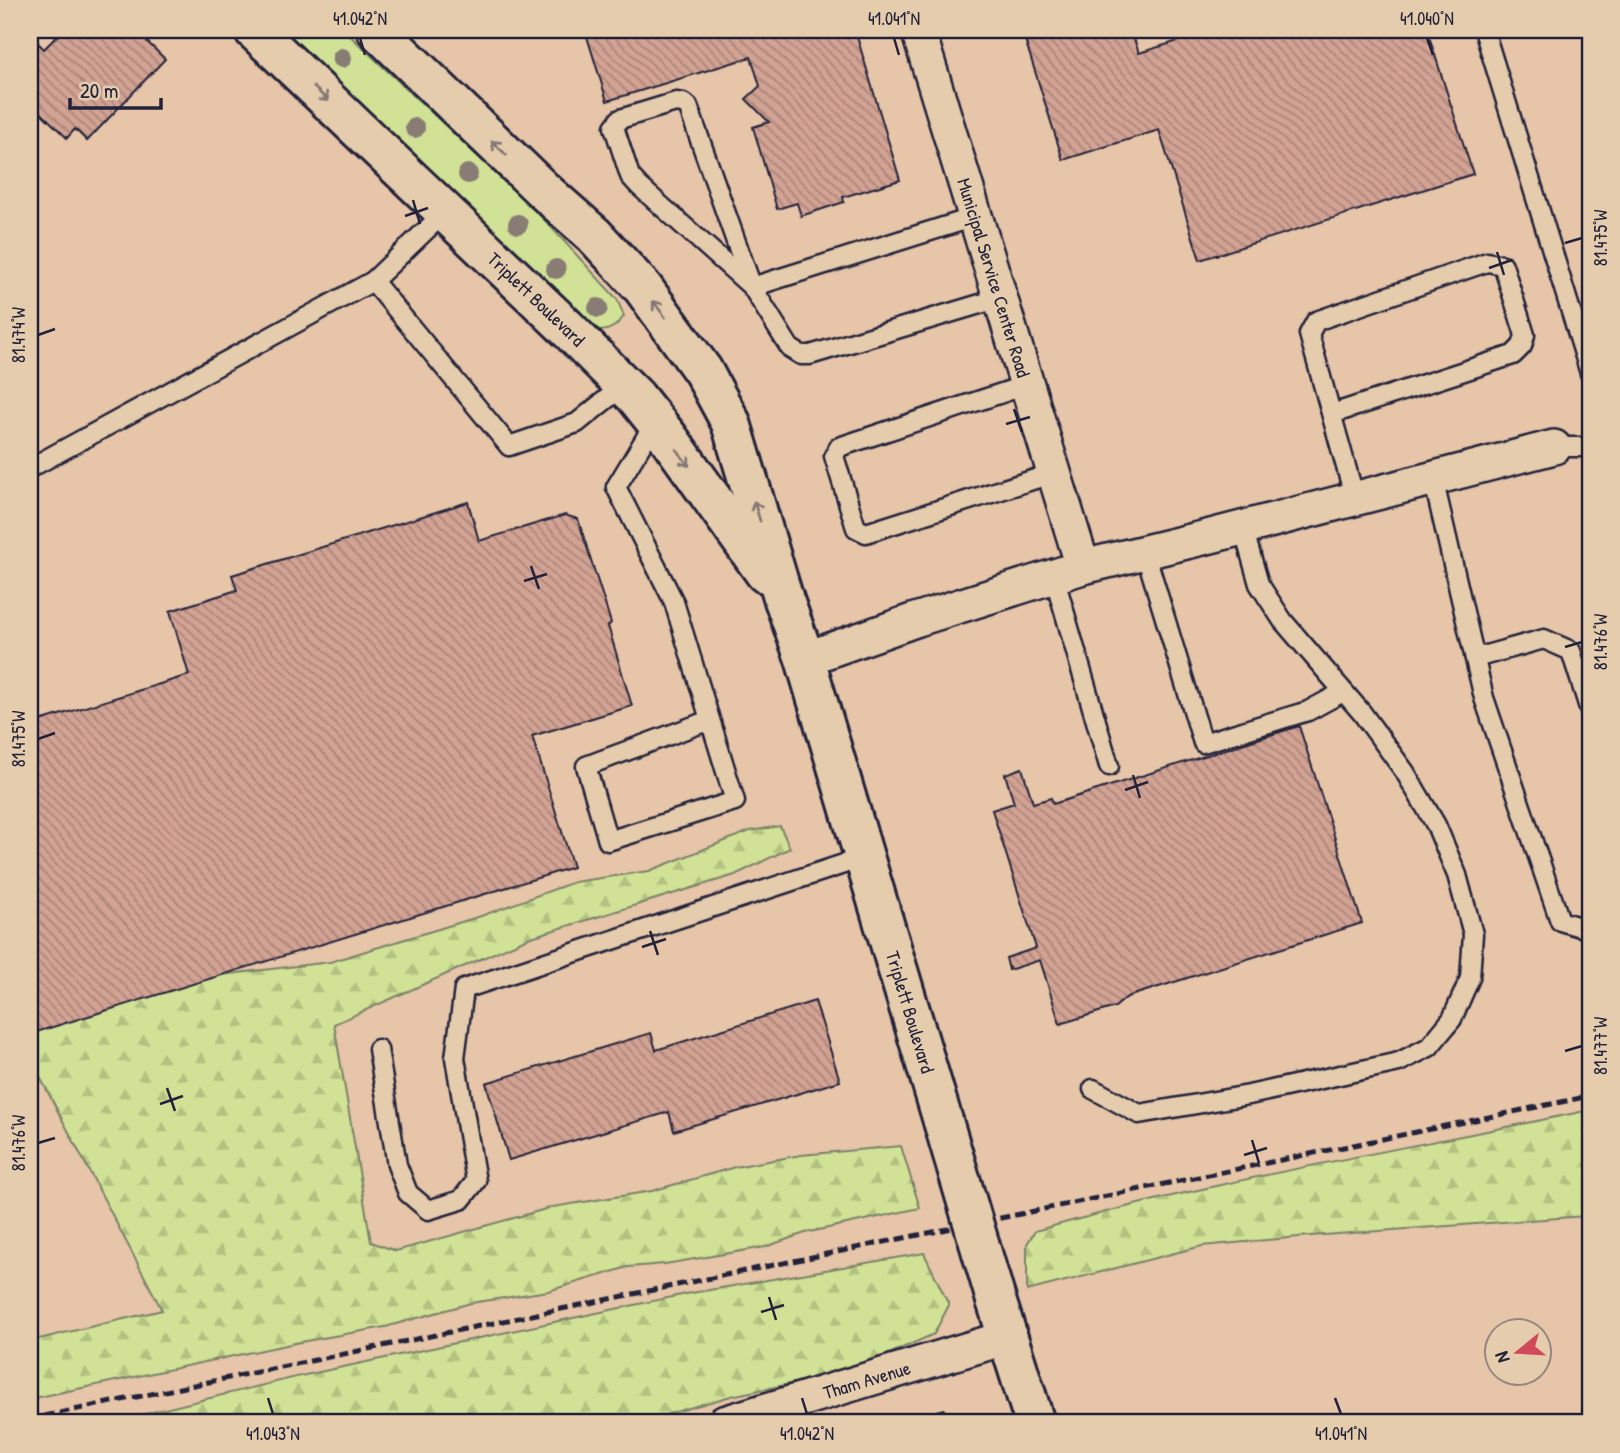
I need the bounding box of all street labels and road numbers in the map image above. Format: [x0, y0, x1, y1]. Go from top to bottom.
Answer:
street label: Municipal Service Center Road [951, 175, 1037, 381]
street label: Triplett Boulevard [482, 246, 591, 352]
street label: Triplett Boulevard [880, 948, 941, 1077]
street label: Tham Avenue [820, 1354, 914, 1405]

